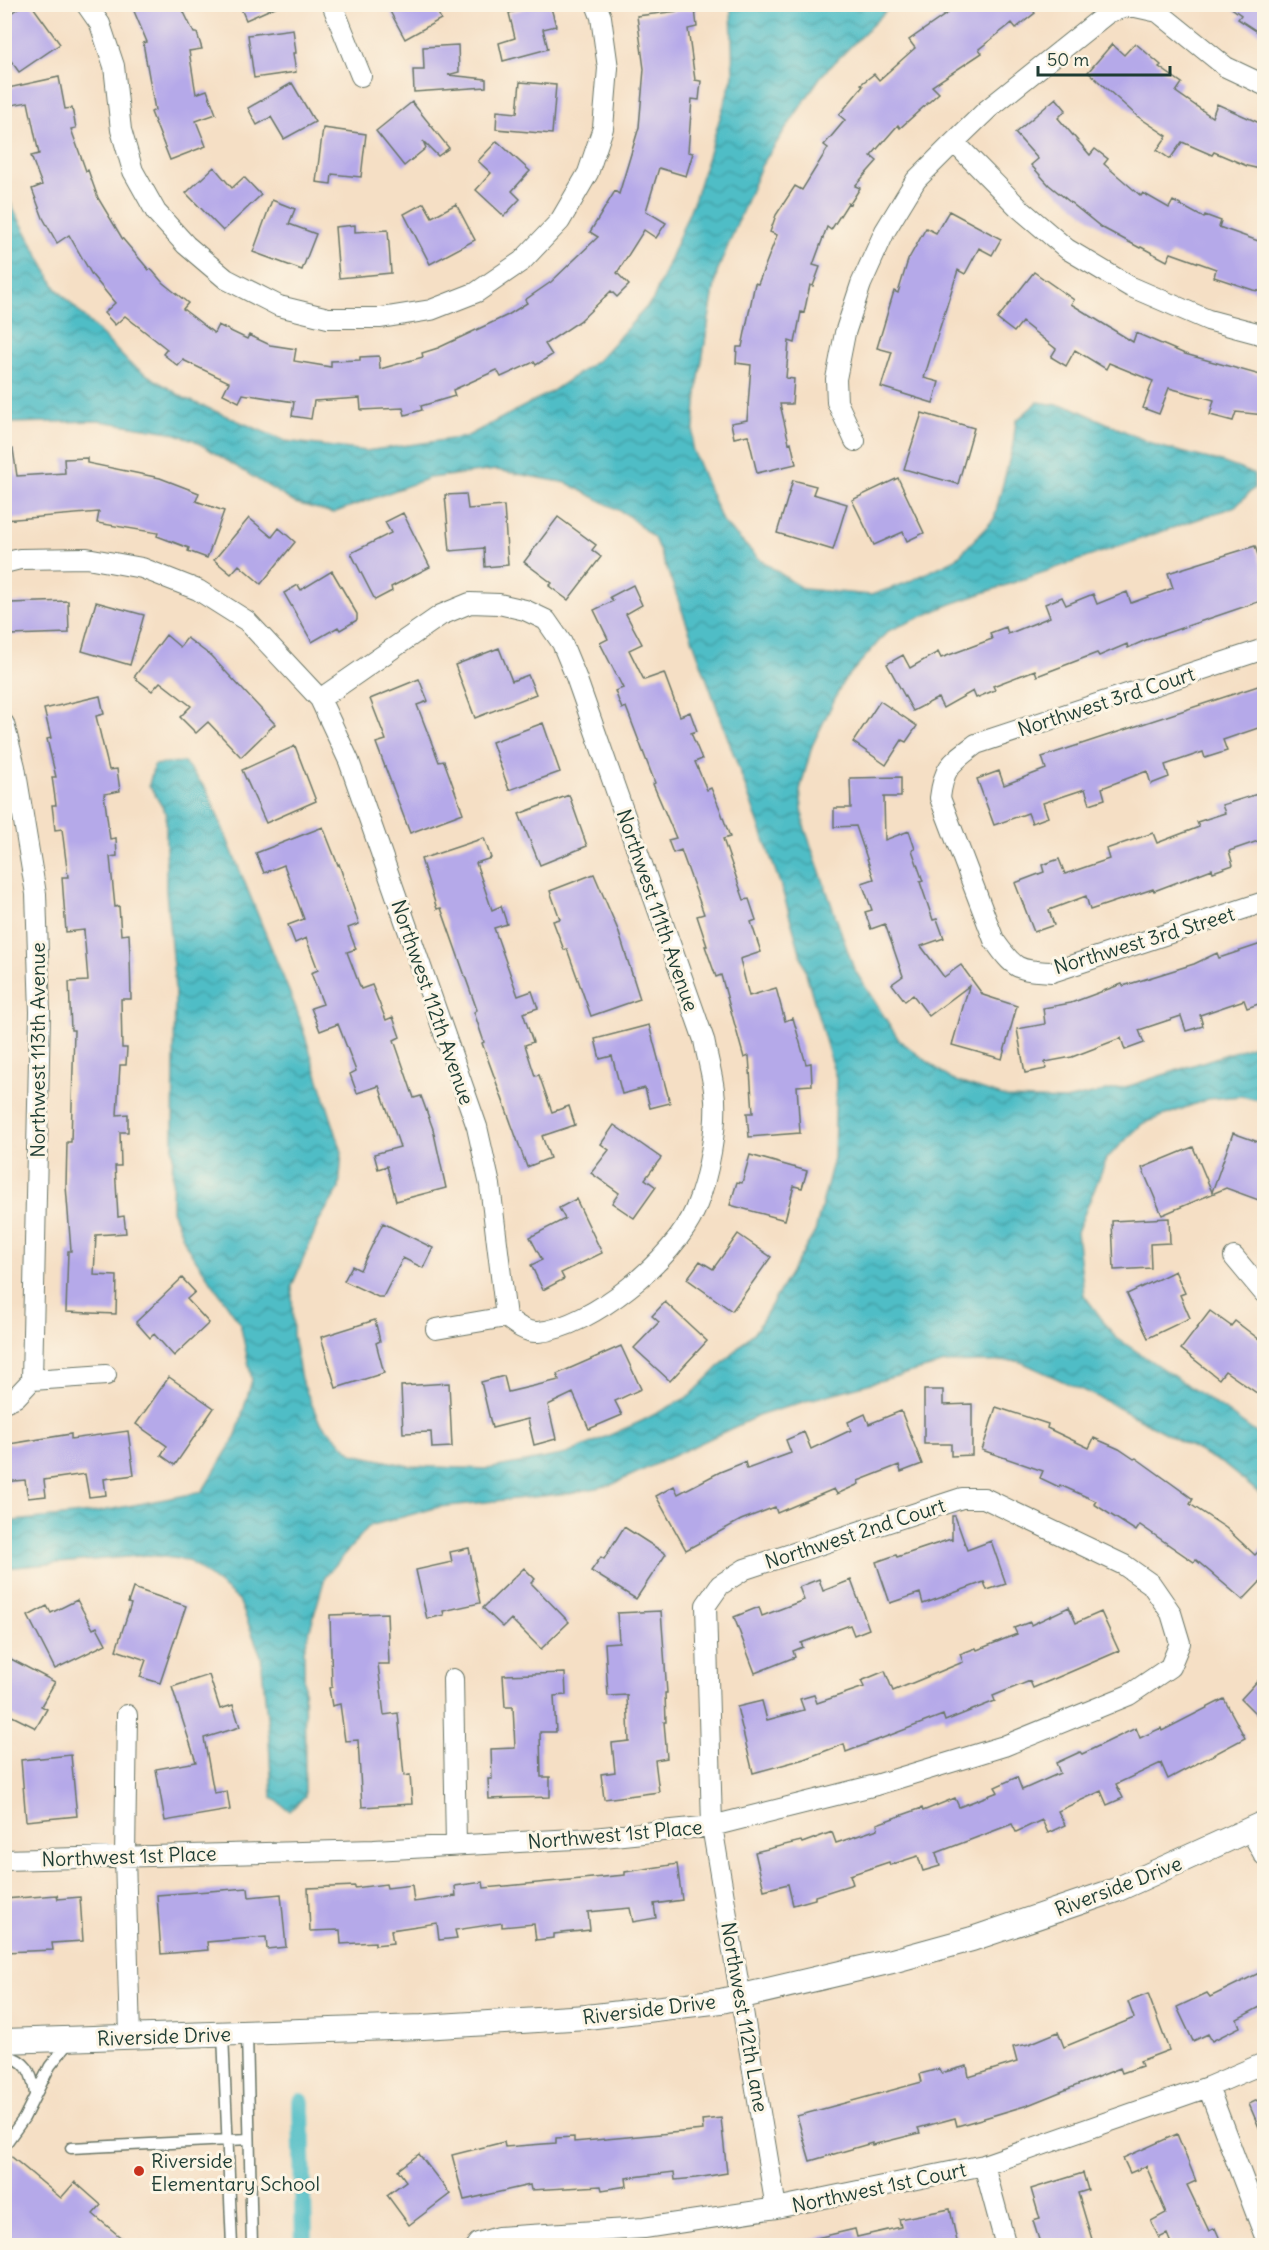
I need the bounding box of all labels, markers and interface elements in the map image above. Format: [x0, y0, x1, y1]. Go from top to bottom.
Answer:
scale bar [1038, 39, 1170, 77]
text: 50 m [1047, 48, 1089, 71]
street label: Northwest 3rd Court [1014, 660, 1198, 741]
street label: Northwest 111th Avenue [612, 806, 704, 1014]
street label: Northwest 112th Avenue [386, 896, 480, 1108]
street label: Northwest 3rd Street [1051, 901, 1238, 979]
street label: Northwest 113th Avenue [25, 942, 50, 1158]
street label: Northwest 2nd Court [762, 1492, 949, 1574]
street label: Northwest 1st Place [527, 1814, 703, 1854]
street label: Northwest 1st Place [41, 1840, 217, 1872]
street label: Riverside Drive [1051, 1850, 1185, 1922]
street label: Northwest 112th Lane [716, 1920, 774, 2114]
street label: Riverside Drive [581, 1988, 717, 2030]
street label: Riverside Drive [97, 2021, 231, 2051]
place label: Riverside Elementary School [151, 2148, 320, 2196]
street label: Northwest 1st Court [790, 2156, 969, 2218]
marker: Riverside Elementary School [132, 2164, 146, 2178]

